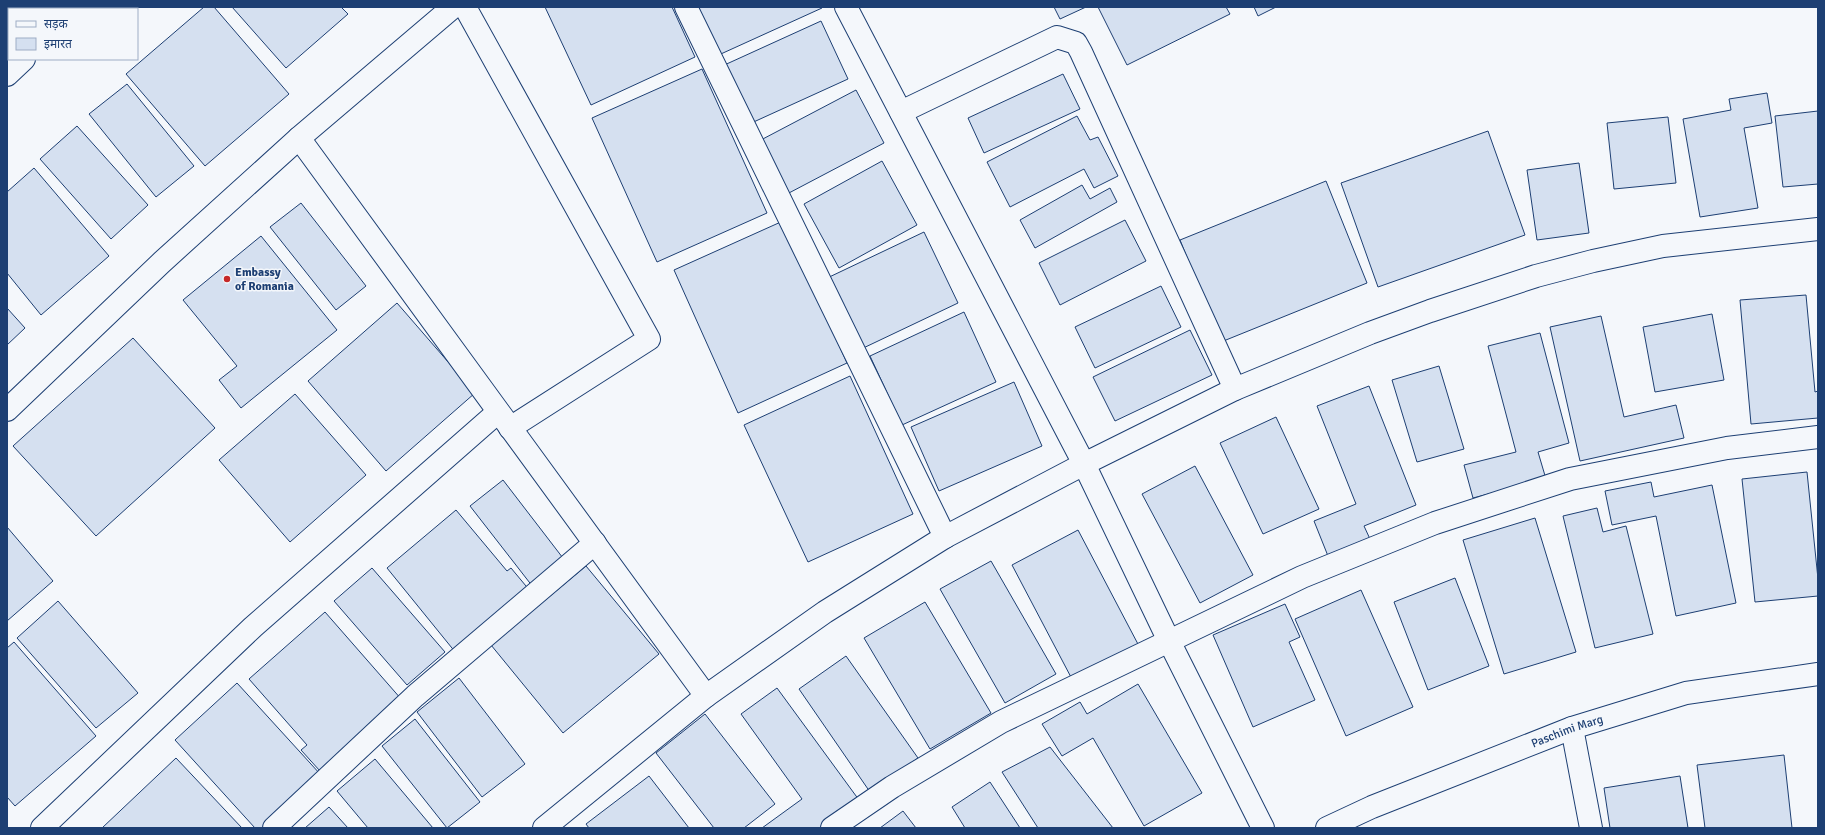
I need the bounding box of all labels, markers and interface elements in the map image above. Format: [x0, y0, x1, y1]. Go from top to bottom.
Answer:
legend [8, 8, 138, 60]
text: सड़क [44, 17, 69, 32]
text: इमारत [44, 37, 73, 52]
place label: Embassy of Romania [235, 265, 294, 294]
marker: Embassy of Romania [222, 274, 232, 284]
street label: Paschimi Marg [1529, 711, 1605, 751]

